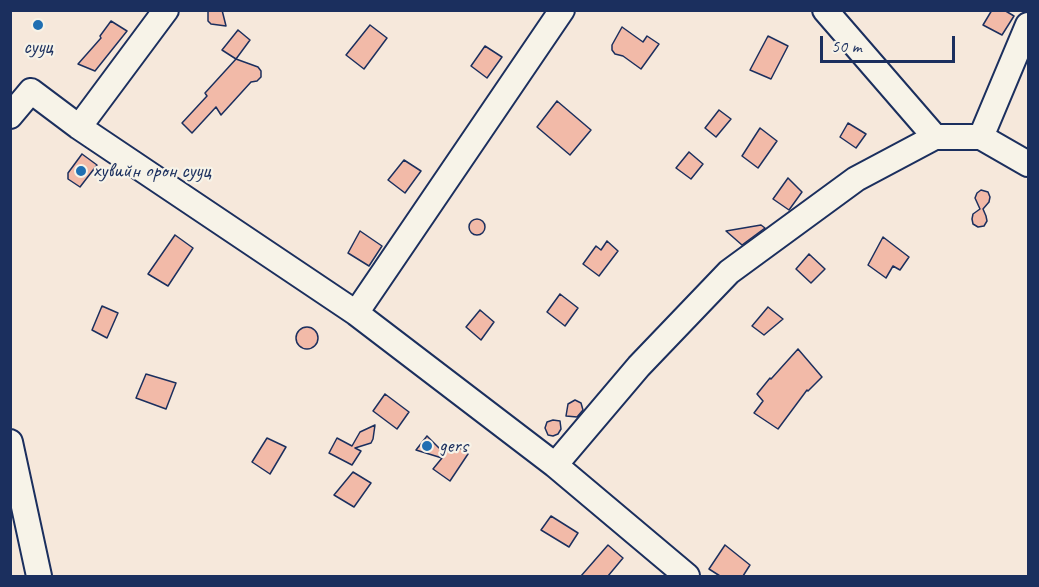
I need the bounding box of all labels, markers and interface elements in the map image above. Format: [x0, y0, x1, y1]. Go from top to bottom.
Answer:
marker: сууц [31, 18, 45, 32]
scale bar [823, 24, 958, 62]
place label: сууц [23, 34, 53, 60]
text: 50 m [831, 35, 862, 57]
place label: хувийн орон сууц [93, 158, 211, 184]
marker: хувийн орон сууц [74, 164, 88, 178]
place label: gers [439, 433, 468, 459]
marker: gers [420, 439, 434, 453]

